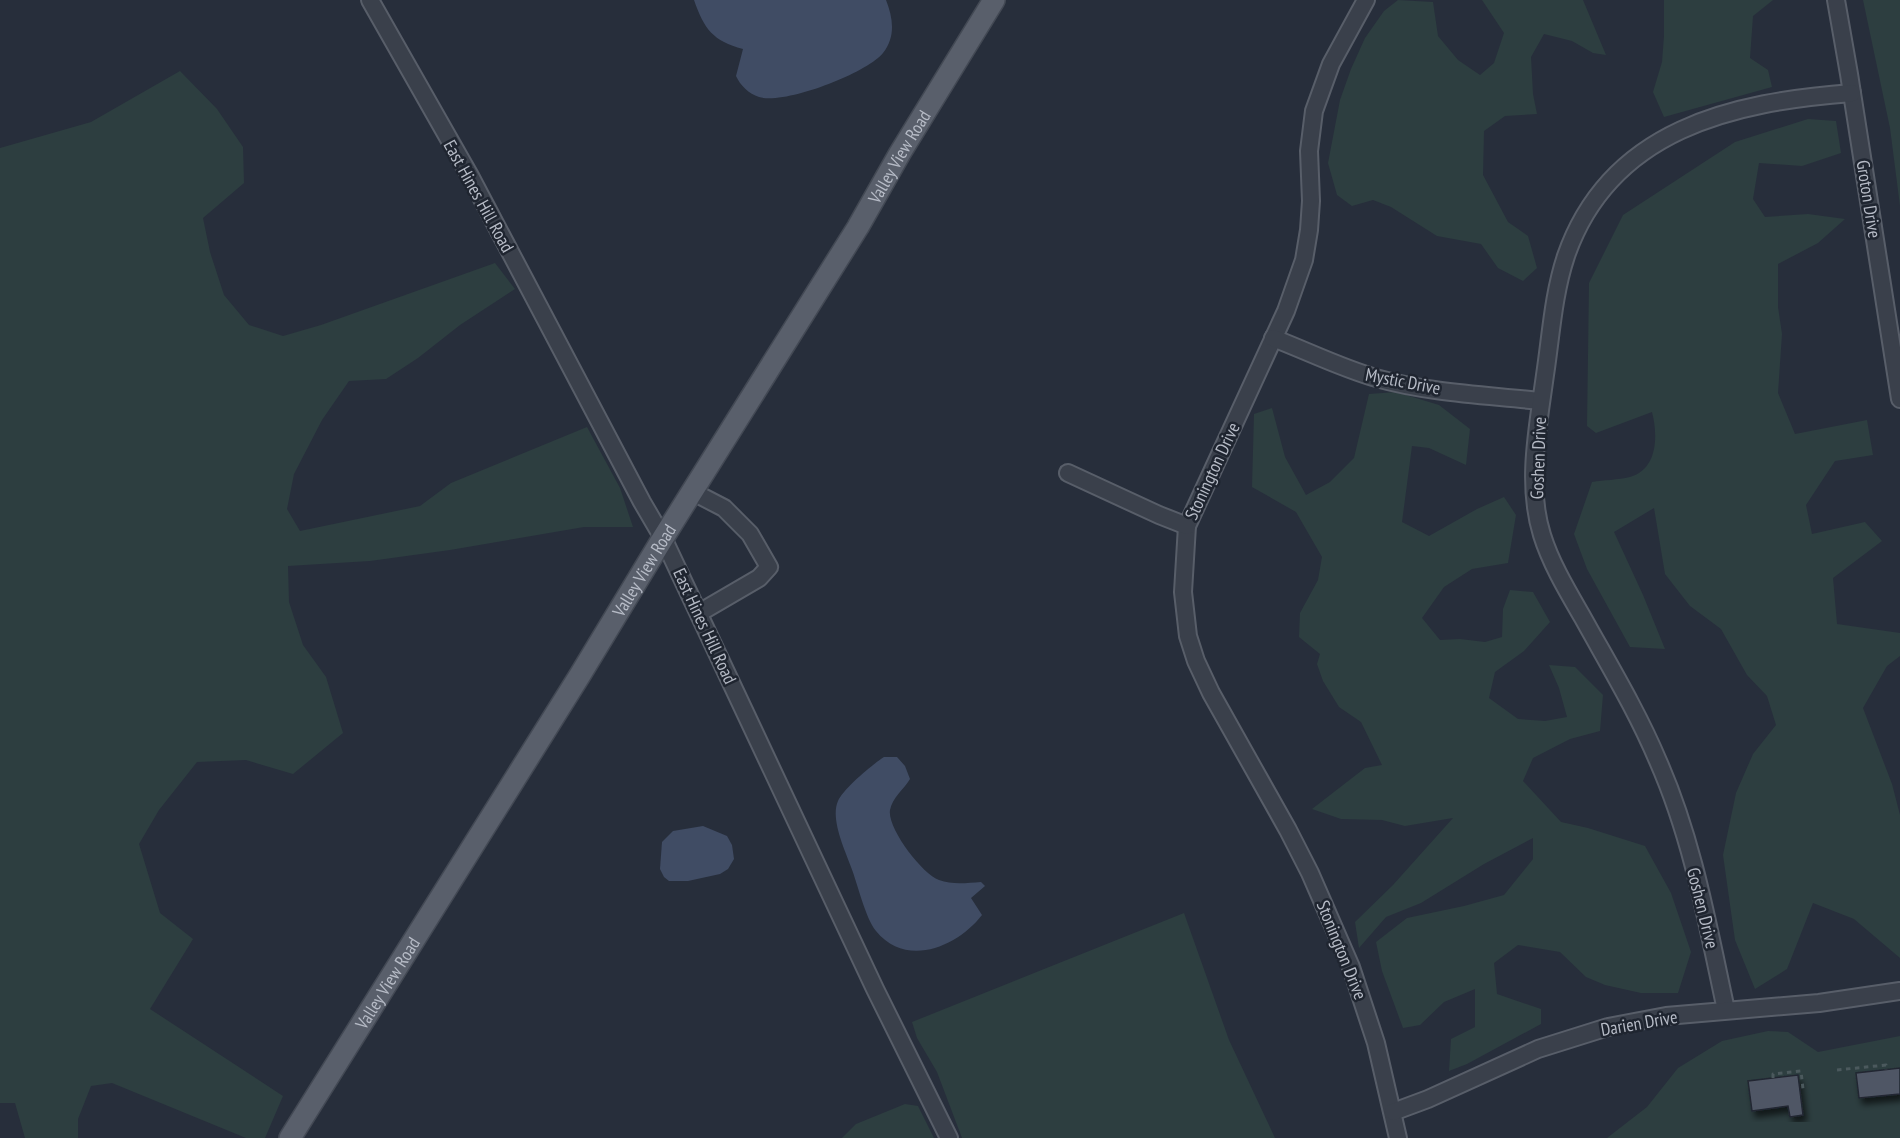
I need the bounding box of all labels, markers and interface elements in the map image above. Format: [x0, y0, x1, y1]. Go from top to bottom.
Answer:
street label: Valley View Road [862, 106, 935, 208]
street label: East Hines Hill Road [439, 136, 519, 256]
street label: Groton Drive [1851, 158, 1887, 240]
street label: Mystic Drive [1364, 362, 1442, 400]
street label: Goshen Drive [1525, 416, 1551, 500]
street label: Stonington Drive [1179, 419, 1245, 523]
street label: Valley View Road [606, 519, 681, 622]
street label: East Hines Hill Road [668, 564, 742, 688]
street label: Goshen Drive [1682, 865, 1724, 951]
street label: Stonington Drive [1312, 897, 1372, 1003]
street label: Valley View Road [349, 933, 425, 1034]
street label: Darien Drive [1599, 1005, 1679, 1041]

